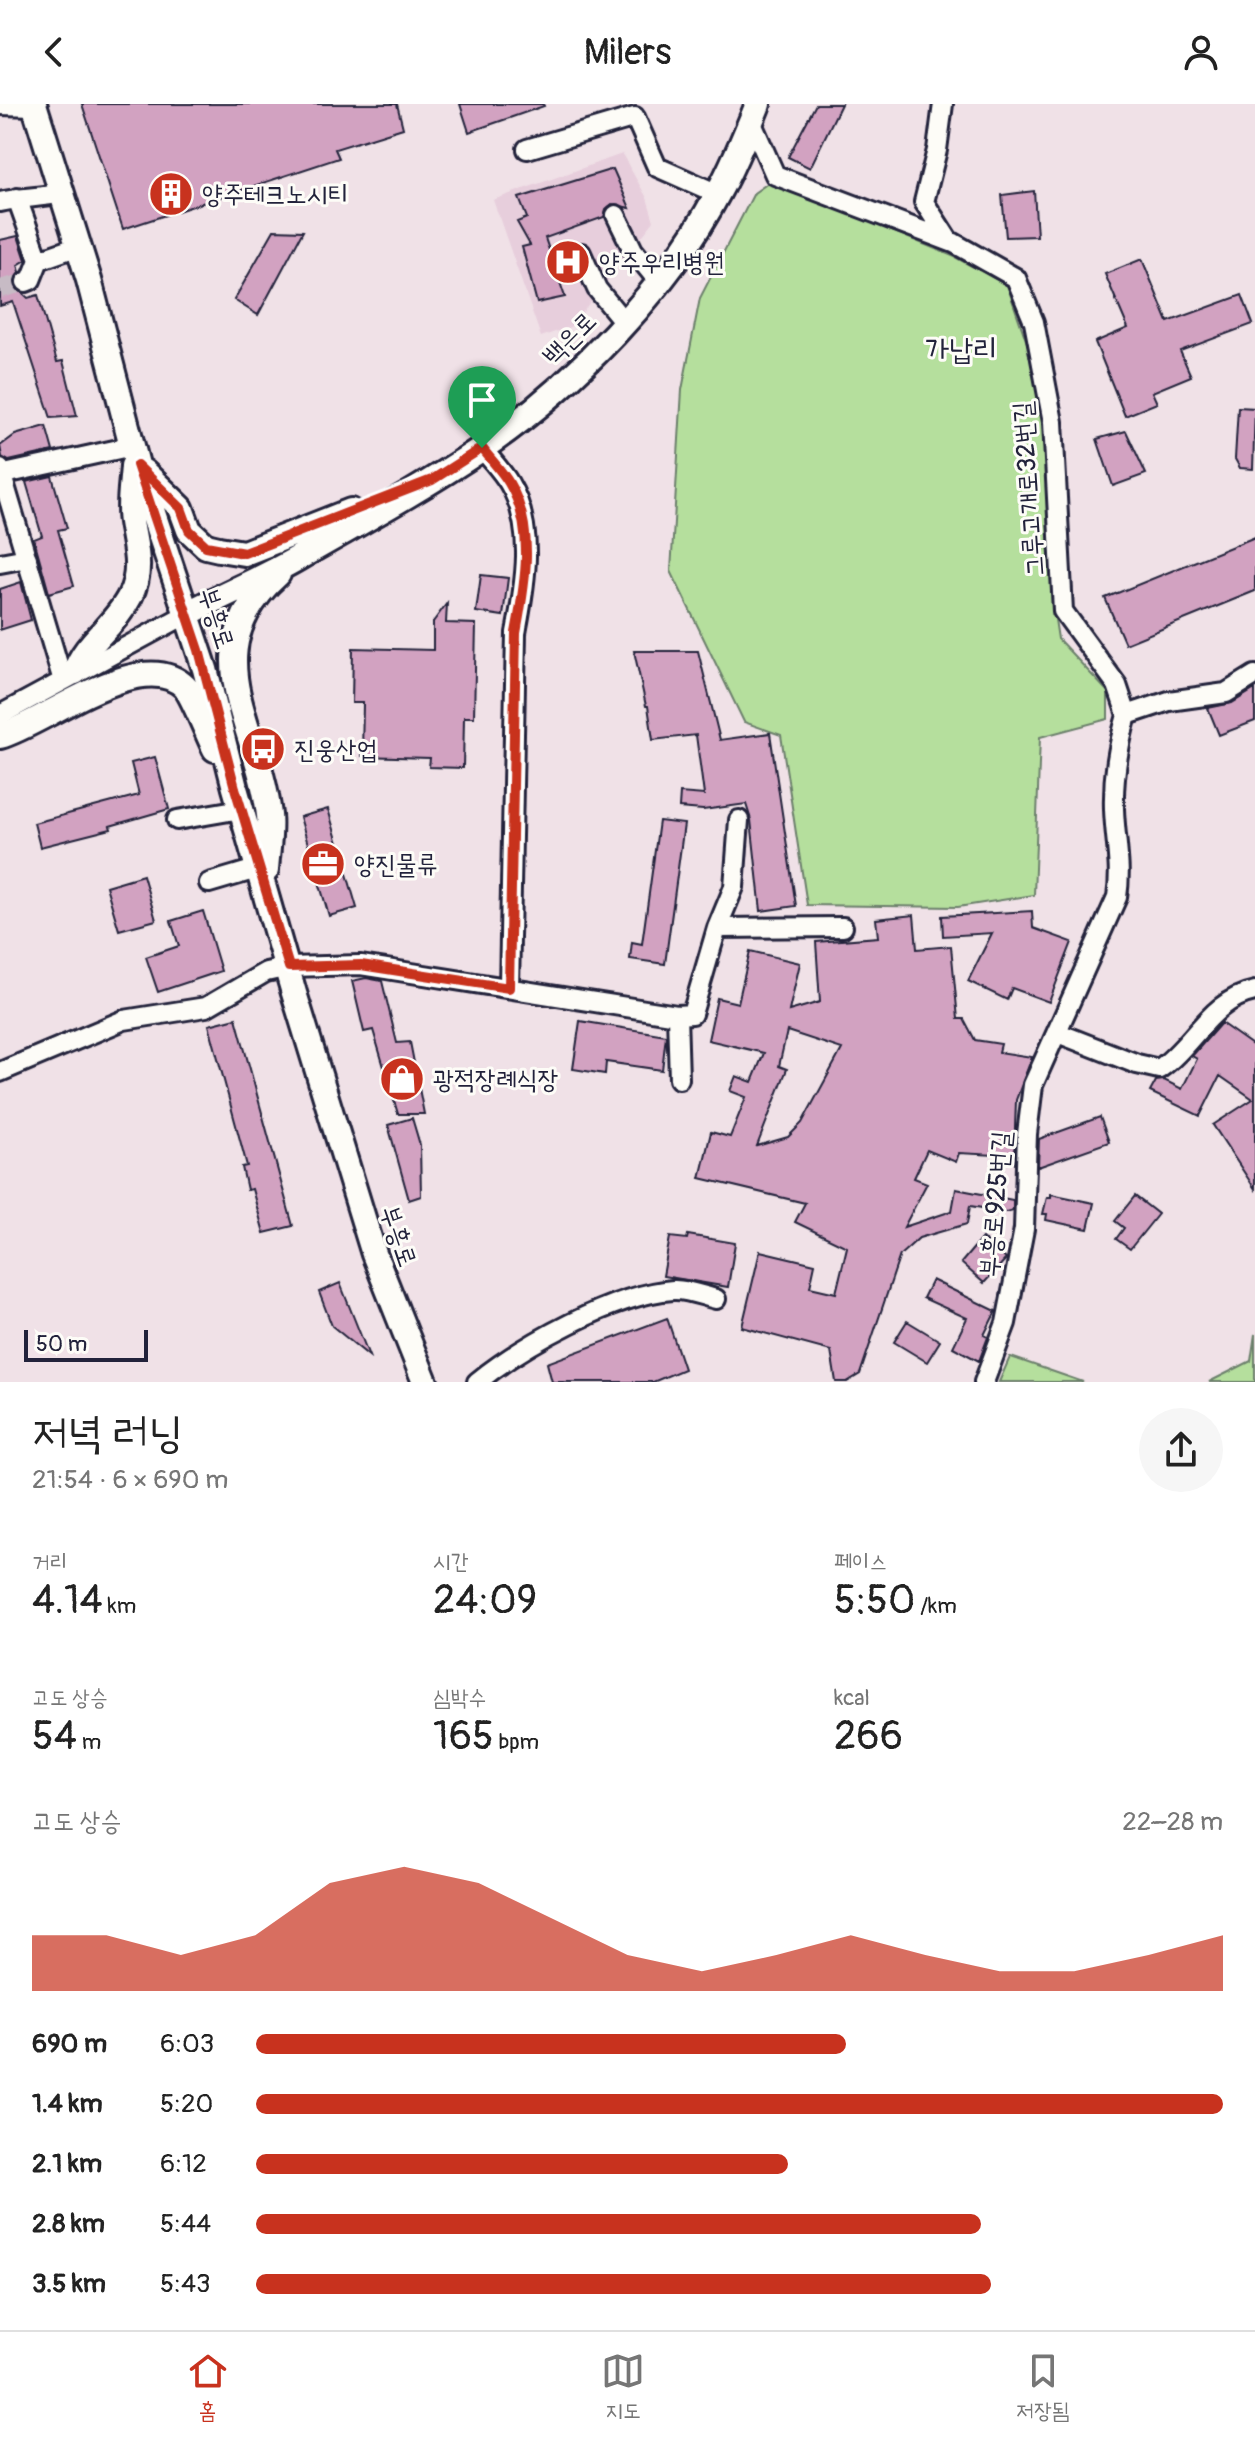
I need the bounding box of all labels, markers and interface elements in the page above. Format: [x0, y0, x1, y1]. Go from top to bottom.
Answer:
icon: back [32, 30, 76, 74]
text: Milers [584, 30, 671, 75]
icon: person [1179, 30, 1223, 74]
building icon: 양주테크노시티 [147, 170, 195, 218]
place label: 양주테크노시티 [202, 179, 348, 211]
hospital icon: 양주우리병원 [544, 238, 592, 286]
place label: 양주우리병원 [599, 247, 725, 279]
street label: 백은로 [536, 305, 603, 372]
district label: 가납리 [925, 331, 997, 368]
pin [448, 366, 516, 448]
icon: arrive [460, 378, 504, 422]
street label: 그루고개로32번길 [1007, 400, 1051, 578]
street label: 부흥로 [191, 584, 241, 653]
bus stop icon: 진웅산업 [239, 725, 287, 773]
place label: 진웅산업 [294, 734, 378, 766]
office icon: 양진물류 [299, 840, 347, 888]
place label: 양진물류 [354, 849, 438, 881]
shop icon: 광적장례식장 [378, 1055, 426, 1103]
place label: 광적장례식장 [433, 1064, 559, 1096]
street label: 부흥로925번길 [974, 1130, 1018, 1279]
street label: 부흥로 [373, 1201, 423, 1271]
scale bar [24, 1326, 148, 1362]
text: 50 m [36, 1330, 87, 1358]
text: 저녁 러닝 [32, 1406, 183, 1461]
button: share [1139, 1408, 1223, 1492]
text: 21:54 · 6 × 690 m [32, 1464, 228, 1496]
text: 거리 [32, 1548, 67, 1576]
text: 시간 [433, 1548, 468, 1576]
text: 페이스 [834, 1548, 887, 1576]
text: 4.14 [32, 1576, 103, 1625]
text: 24:09 [433, 1576, 537, 1625]
text: 5:50 [834, 1576, 915, 1625]
text: km [103, 1592, 136, 1620]
text: /km [915, 1592, 957, 1620]
text: 고도 상승 [32, 1684, 108, 1712]
text: 심박수 [433, 1684, 486, 1712]
text: kcal [834, 1684, 870, 1712]
text: 54 [32, 1712, 77, 1761]
text: 165 [433, 1712, 494, 1761]
text: 266 [834, 1712, 903, 1761]
text: m [77, 1728, 101, 1756]
text: bpm [494, 1728, 539, 1756]
text: 고도 상승 [32, 1806, 121, 1838]
text: 22–28 m [1122, 1806, 1223, 1838]
text: 690 m [32, 2028, 107, 2060]
text: 6:03 [160, 2028, 214, 2060]
text: 1.4 km [32, 2088, 103, 2120]
text: 5:20 [160, 2088, 213, 2120]
text: 2.1 km [32, 2148, 102, 2180]
text: 6:12 [160, 2148, 207, 2180]
text: 2.8 km [32, 2208, 105, 2240]
text: 5:44 [160, 2208, 211, 2240]
text: 3.5 km [32, 2268, 106, 2300]
text: 5:43 [160, 2268, 211, 2300]
tab: 홈 [186, 2349, 230, 2425]
tab: 지도 [601, 2349, 645, 2425]
tab: 저장됨 [1016, 2349, 1069, 2425]

